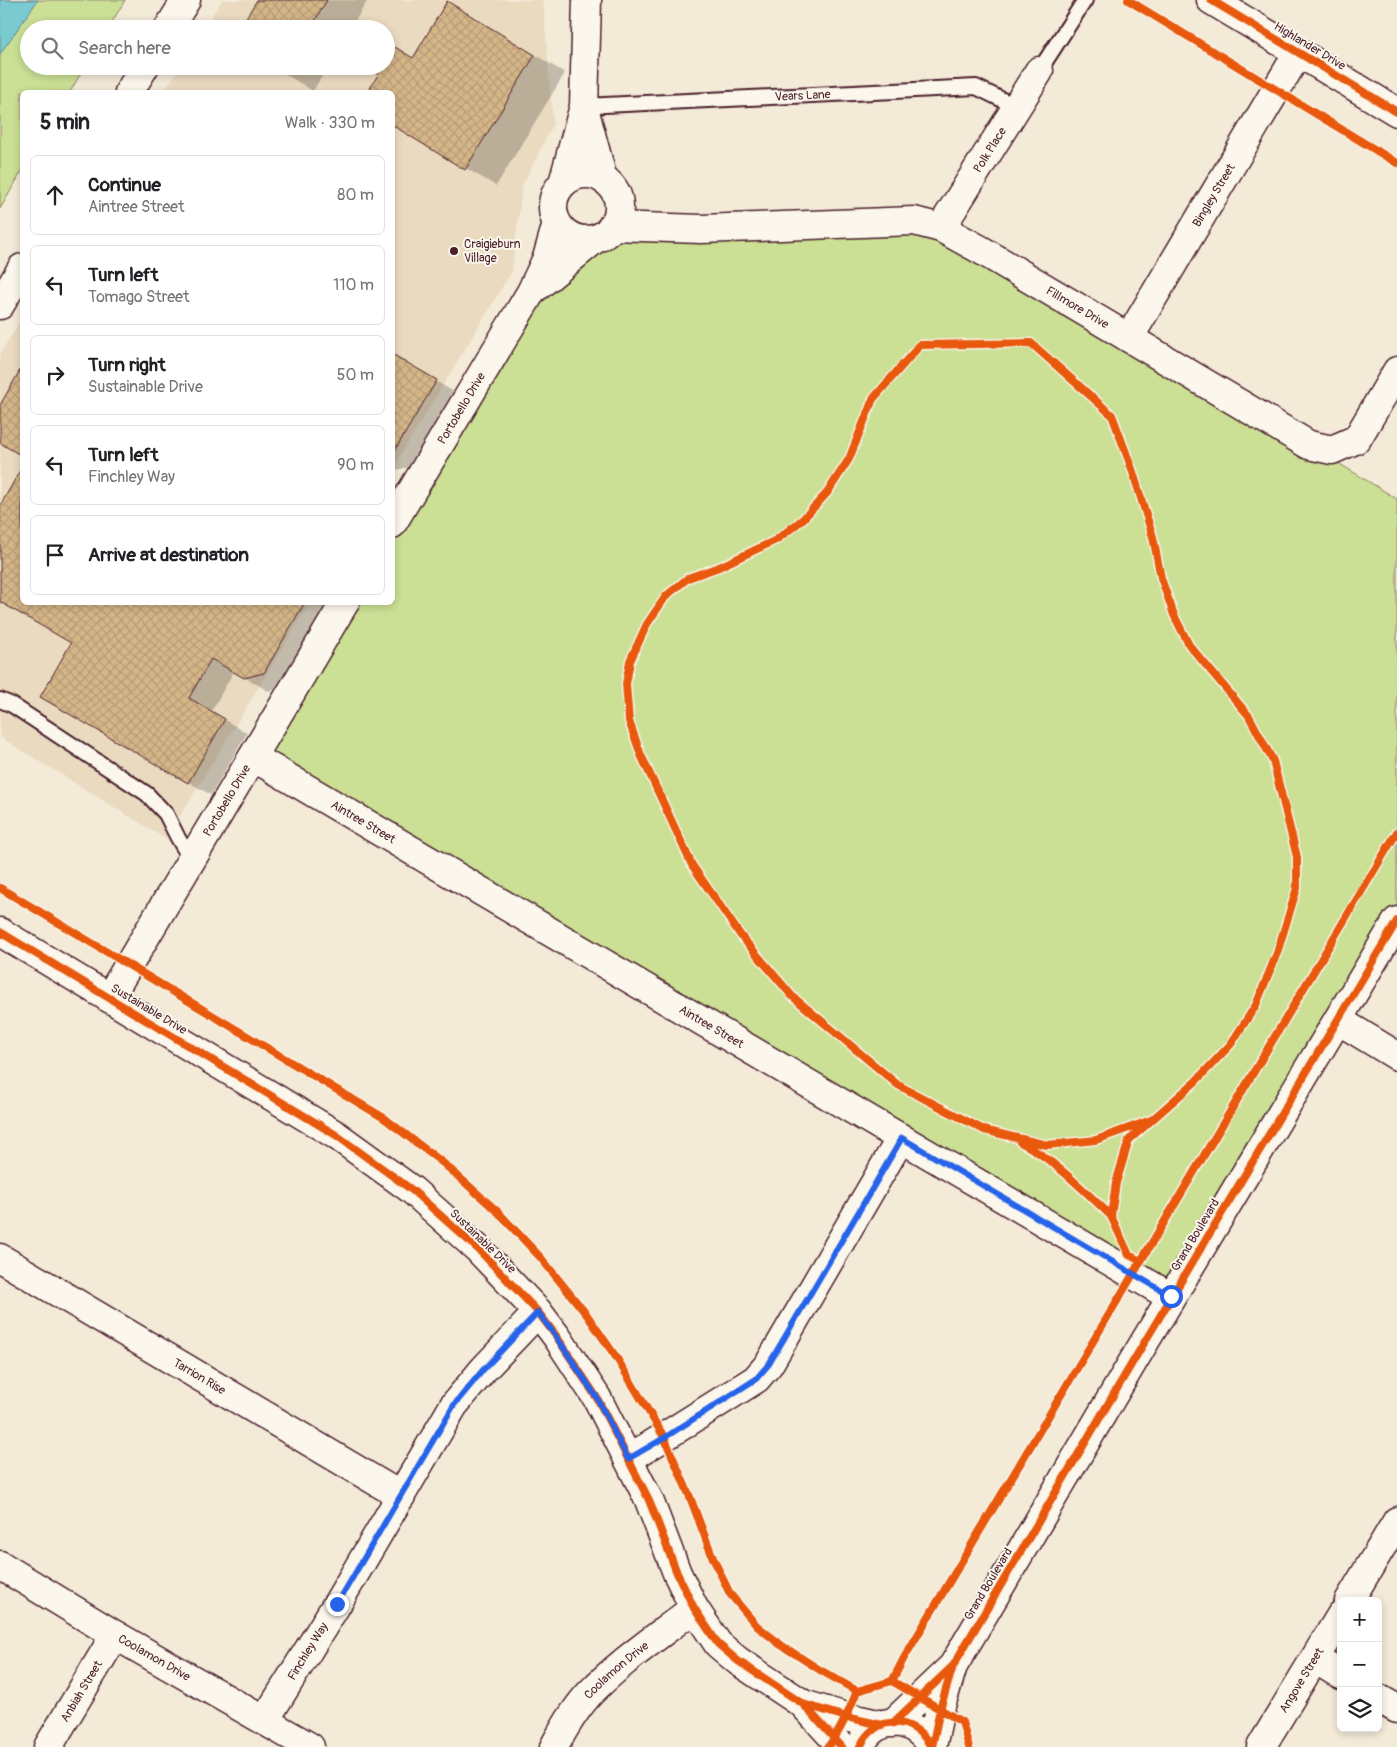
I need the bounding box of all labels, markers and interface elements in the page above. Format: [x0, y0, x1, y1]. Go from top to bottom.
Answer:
street label: Highlander Drive [1271, 19, 1348, 74]
search box [20, 20, 395, 75]
icon: search [38, 34, 66, 62]
text: Search here [78, 36, 171, 60]
street label: Vears Lane [775, 87, 831, 105]
text: 5 min [40, 109, 90, 136]
text: Walk · 330 m [285, 113, 375, 133]
street label: Polk Place [970, 125, 1010, 176]
street label: Bingley Street [1190, 161, 1239, 230]
text: Continue [88, 173, 161, 197]
icon: ahead [41, 181, 69, 209]
text: 80 m [337, 185, 374, 205]
text: Aintree Street [88, 197, 184, 217]
place label: Craigieburn Village [464, 237, 521, 266]
marker: Craigieburn Village [448, 245, 460, 257]
text: Turn left [88, 263, 158, 287]
icon: left [41, 271, 69, 299]
text: 110 m [333, 275, 374, 295]
street label: Fillmore Drive [1043, 283, 1111, 332]
text: Tomago Street [88, 287, 189, 307]
text: Turn right [88, 353, 166, 377]
icon: right [41, 361, 69, 389]
text: 50 m [337, 365, 374, 385]
street label: Portobello Drive [435, 370, 489, 447]
text: Sustainable Drive [88, 377, 203, 397]
text: Turn left [88, 443, 158, 467]
icon: left [41, 451, 69, 479]
text: 90 m [337, 455, 374, 475]
text: Finchley Way [88, 467, 175, 487]
icon: arrive [41, 541, 69, 569]
text: Arrive at destination [88, 543, 249, 567]
street label: Portobello Drive [200, 762, 254, 839]
street label: Aintree Street [328, 798, 398, 847]
street label: Sustainable Drive [108, 981, 190, 1038]
street label: Aintree Street [676, 1002, 746, 1052]
street label: Grand Boulevard [1168, 1196, 1223, 1274]
street label: Sustainable Drive [446, 1206, 519, 1277]
route start [1160, 1285, 1183, 1308]
street label: Tarrion Rise [170, 1355, 228, 1398]
street label: Grand Boulevard [961, 1545, 1016, 1623]
route end [326, 1593, 349, 1616]
map controls [1337, 1597, 1382, 1732]
button: + [1337, 1597, 1382, 1642]
street label: Finchley Way [285, 1620, 332, 1683]
street label: Coolamon Drive [115, 1631, 193, 1685]
street label: Coolamon Drive [581, 1638, 652, 1702]
button: − [1337, 1642, 1382, 1687]
street label: Angove Street [1276, 1645, 1327, 1716]
street label: Anbiah Street [58, 1658, 106, 1725]
button: layers [1337, 1687, 1382, 1732]

